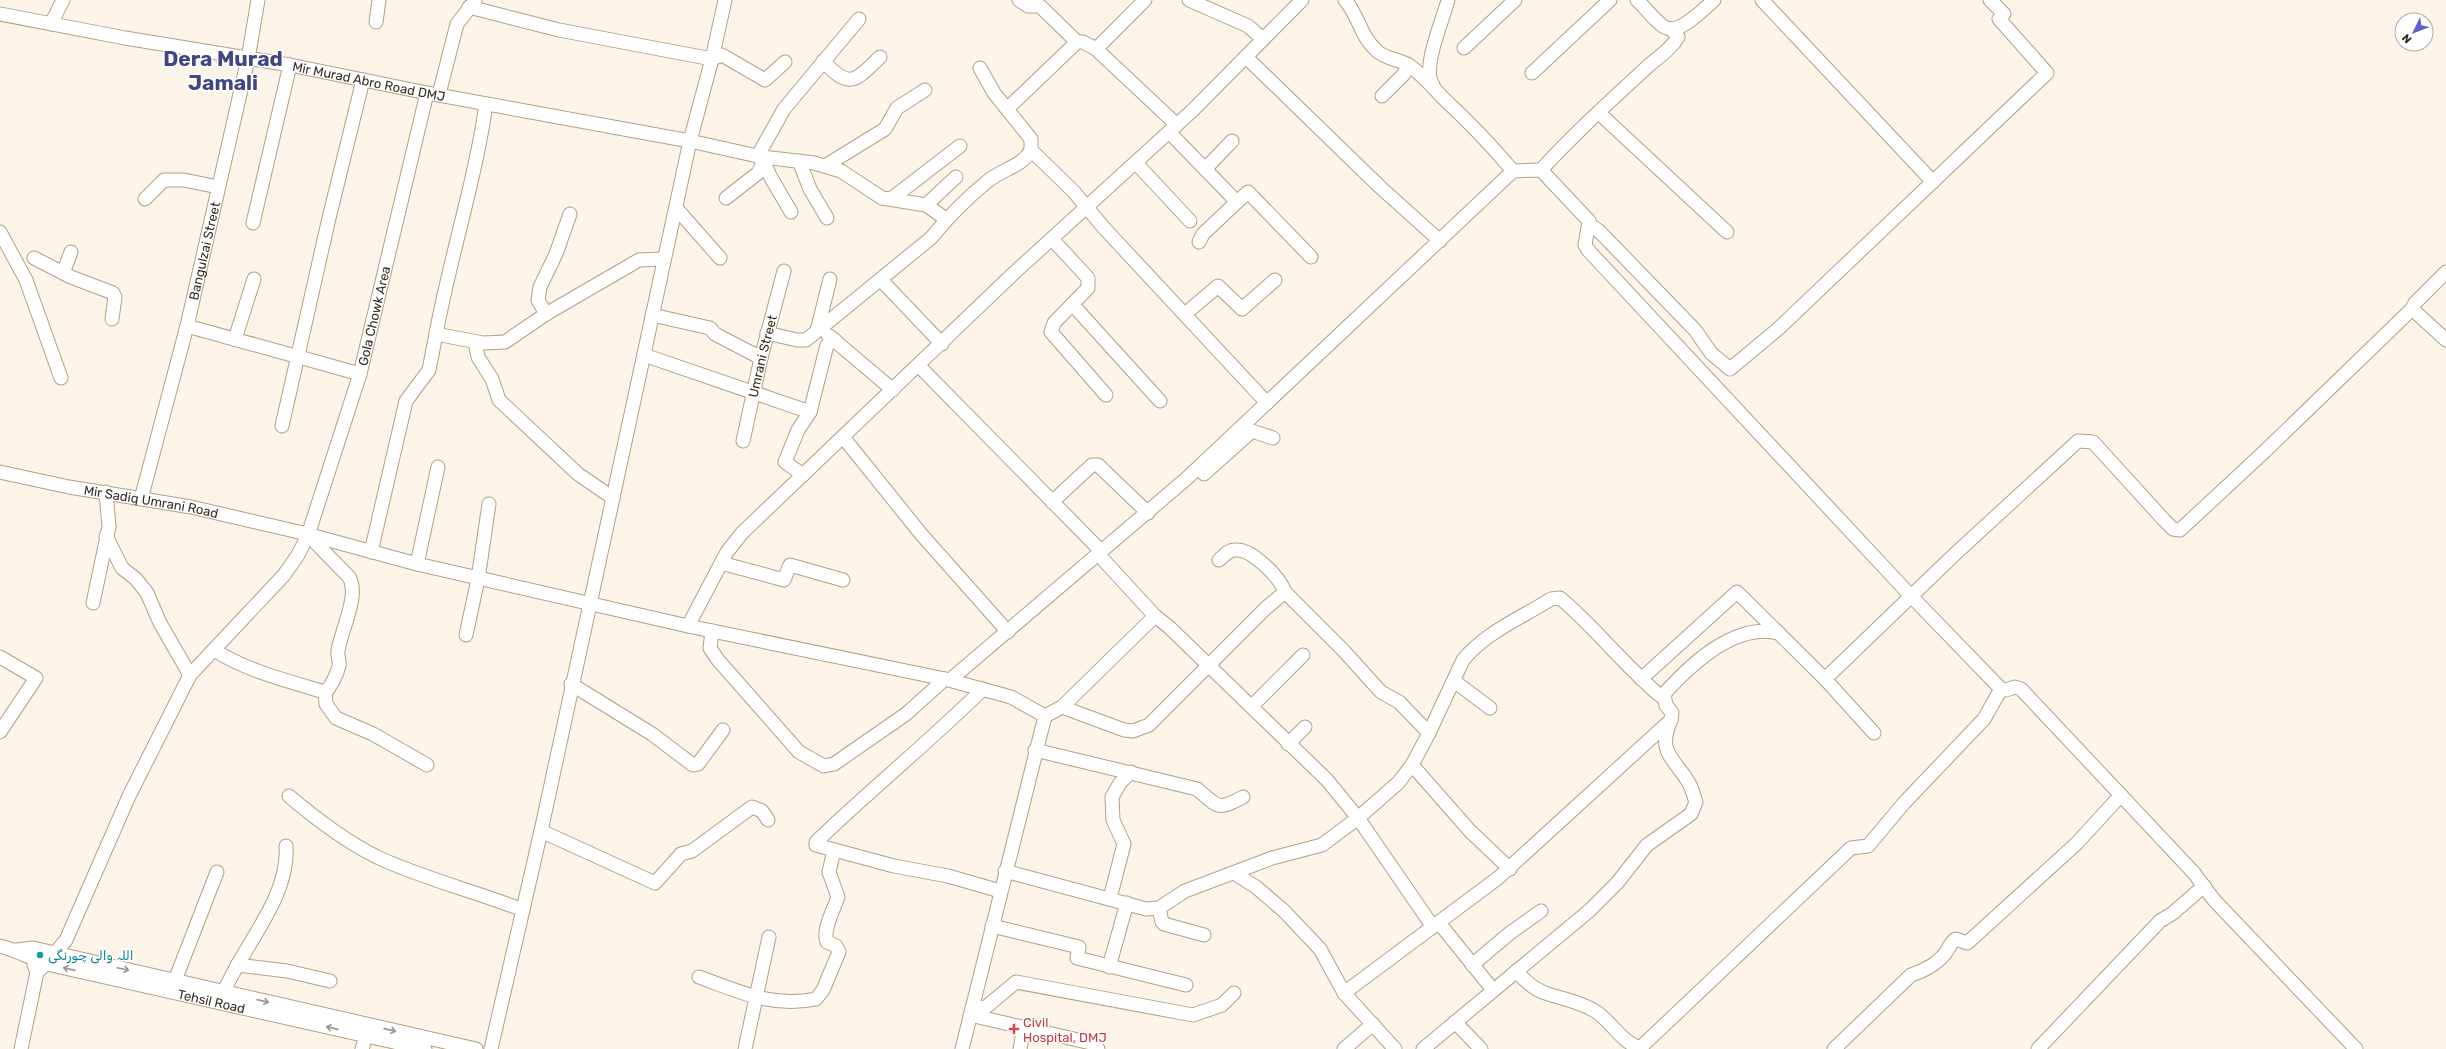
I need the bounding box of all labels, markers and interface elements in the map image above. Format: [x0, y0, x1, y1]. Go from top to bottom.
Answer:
north arrow [2394, 12, 2434, 52]
text: N [2400, 31, 2415, 46]
district label: Dera Murad Jamali [163, 46, 283, 95]
street label: Mir Murad Abro Road DMJ [291, 58, 447, 104]
street label: Bangulzai Street [186, 200, 223, 302]
street label: Gola Chowk Area [355, 265, 393, 367]
street label: Umrani Street [745, 313, 780, 399]
street label: Mir Sadiq Umrani Road [83, 482, 220, 521]
place label: اللہ والی چورنگی [48, 948, 134, 964]
marker: اللہ والی چورنگی [35, 950, 45, 960]
one-way arrow [63, 964, 76, 972]
one-way arrow [116, 966, 129, 974]
street label: Tehsil Road [176, 986, 247, 1016]
one-way arrow [256, 997, 269, 1005]
place label: Civil Hospital, DMJ [1023, 1015, 1107, 1045]
marker: Civil Hospital, DMJ [1008, 1023, 1020, 1035]
one-way arrow [326, 1024, 339, 1032]
one-way arrow [383, 1026, 396, 1034]

